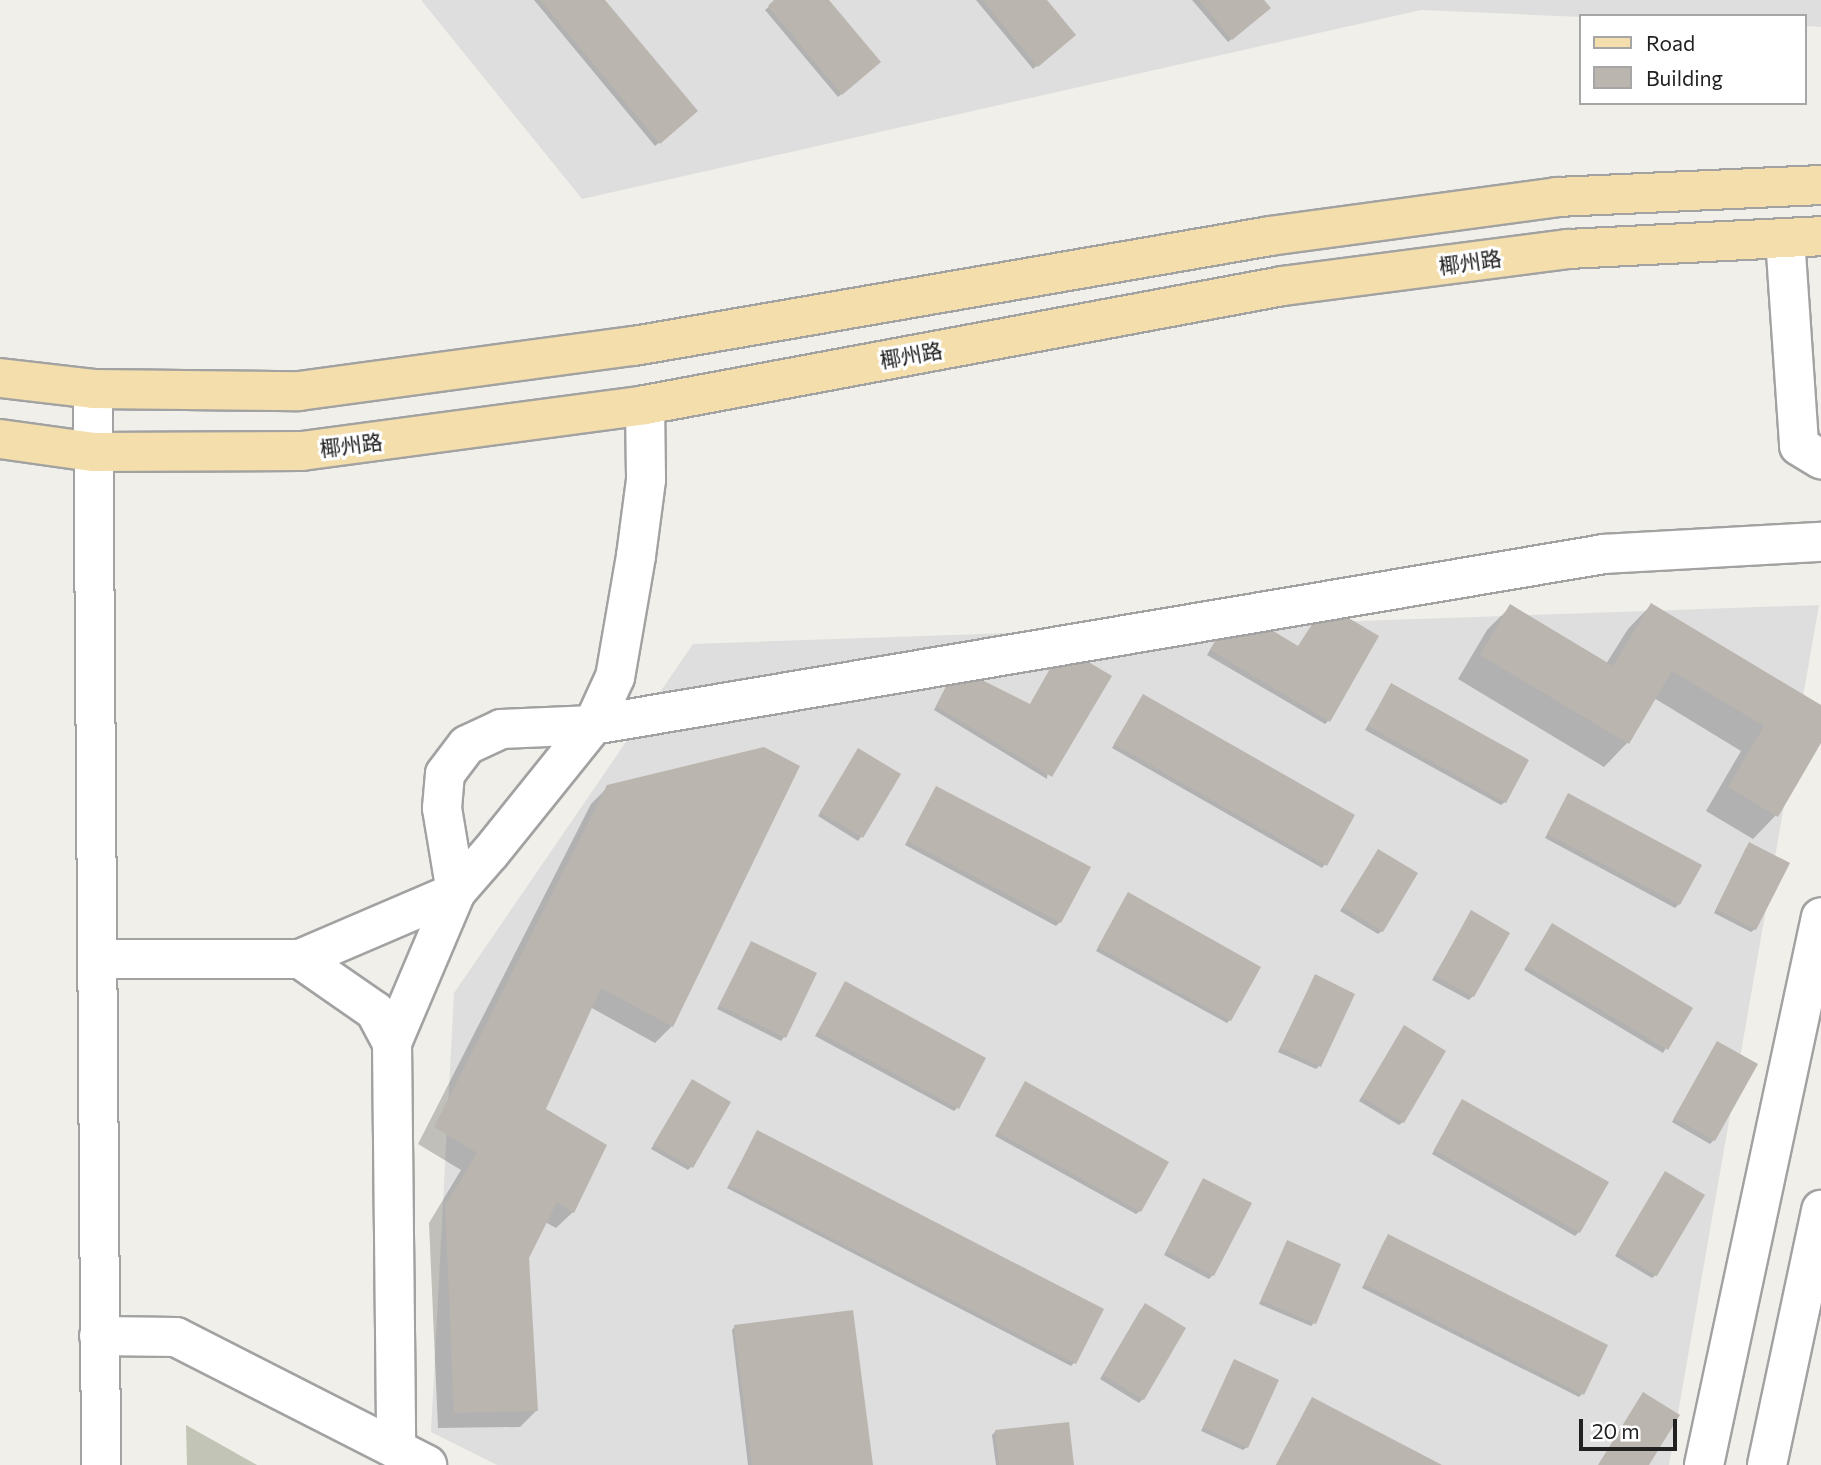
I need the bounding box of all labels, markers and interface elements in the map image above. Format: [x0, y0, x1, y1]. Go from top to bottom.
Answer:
legend [1580, 14, 1807, 105]
text: Road [1646, 30, 1695, 55]
text: Building [1646, 65, 1723, 90]
street label: 椰州路 [1437, 245, 1503, 279]
street label: 椰州路 [878, 337, 944, 373]
street label: 椰州路 [318, 429, 384, 461]
scale bar [1583, 1406, 1681, 1450]
text: 20 m [1592, 1418, 1640, 1443]

